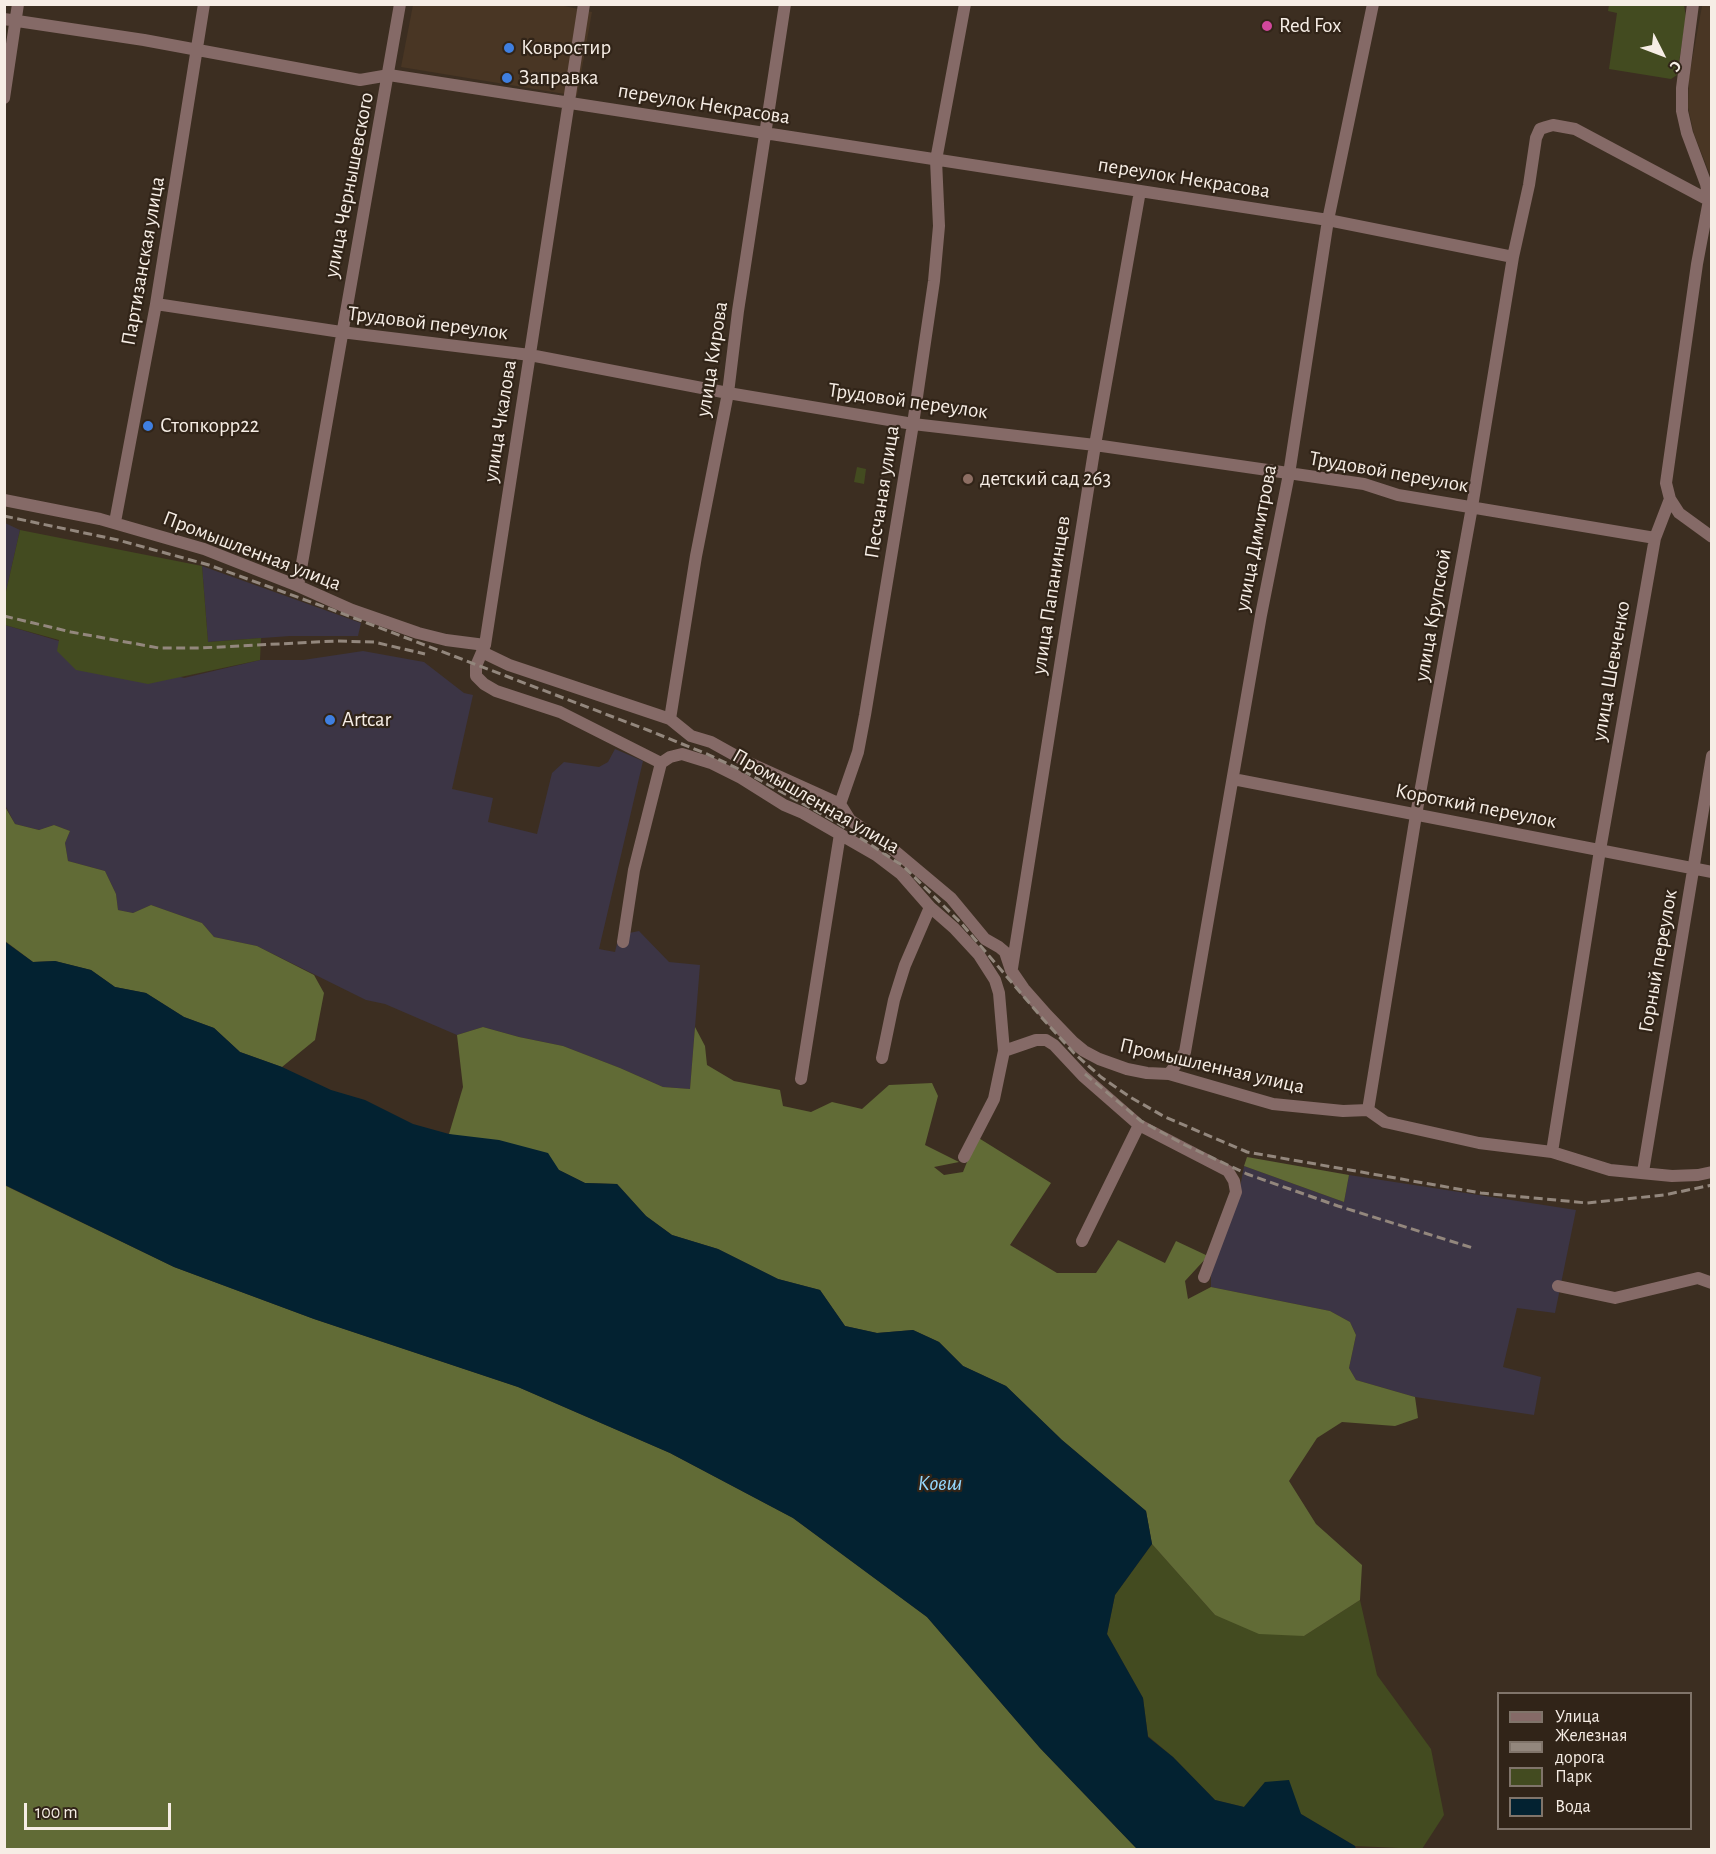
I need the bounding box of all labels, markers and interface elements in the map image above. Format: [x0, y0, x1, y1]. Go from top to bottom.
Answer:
place label: Red Fox [1279, 13, 1341, 39]
marker: Red Fox [1260, 19, 1274, 33]
north arrow [1632, 24, 1692, 84]
place label: Ковростир [521, 35, 611, 61]
marker: Ковростир [502, 41, 516, 55]
text: С [1666, 57, 1684, 75]
place label: Заправка [519, 65, 599, 91]
marker: Заправка [500, 71, 514, 85]
street label: переулок Некрасова [616, 78, 792, 130]
street label: улица Чернышевского [319, 90, 379, 280]
street label: переулок Некрасова [1096, 152, 1272, 204]
street label: Партизанская улица [116, 174, 170, 348]
street label: улица Кирова [690, 299, 734, 419]
street label: Трудовой переулок [347, 301, 509, 345]
street label: улица Чкалова [478, 358, 522, 484]
street label: Трудовой переулок [827, 377, 989, 425]
place label: Стопкорр22 [160, 413, 259, 439]
marker: Стопкорр22 [141, 419, 155, 433]
street label: Песчаная улица [859, 424, 905, 560]
street label: Трудовой переулок [1308, 446, 1470, 498]
street label: улица Димитрова [1229, 463, 1283, 613]
place label: детский сад 263 [980, 466, 1111, 492]
marker: детский сад 263 [961, 472, 975, 486]
street label: Промышленная улица [159, 505, 345, 597]
street label: улица Папанинцев [1026, 514, 1076, 676]
street label: улица Крупской [1409, 547, 1457, 683]
street label: улица Шевченко [1586, 599, 1636, 743]
place label: Artcar [342, 707, 391, 733]
marker: Artcar [323, 713, 337, 727]
street label: Промышленная улица [728, 743, 904, 859]
street label: Короткий переулок [1393, 778, 1559, 834]
street label: Горный переулок [1633, 887, 1683, 1035]
street label: Промышленная улица [1117, 1032, 1307, 1100]
water label: Ковш [918, 1470, 962, 1496]
legend [1497, 1692, 1692, 1830]
text: Улица [1555, 1708, 1600, 1726]
text: Железная дорога [1555, 1727, 1627, 1767]
text: Парк [1555, 1768, 1592, 1786]
scale bar [27, 1791, 174, 1829]
text: Вода [1555, 1798, 1591, 1816]
text: 100 m [35, 1804, 78, 1822]

